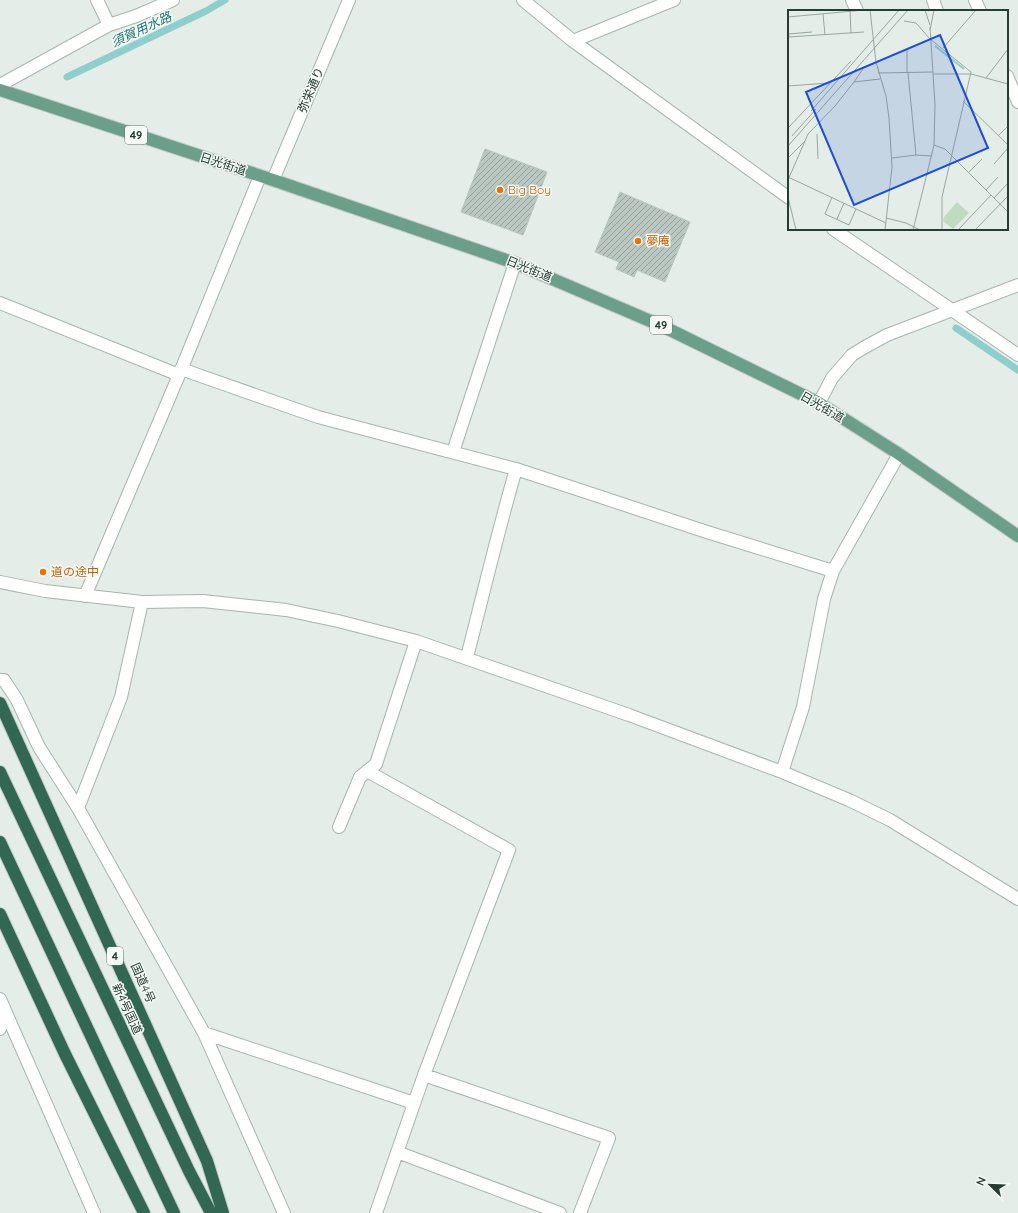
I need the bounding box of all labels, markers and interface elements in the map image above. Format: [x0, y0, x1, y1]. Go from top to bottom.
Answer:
water label: 須賀用水路 [108, 8, 175, 50]
inset map [788, 10, 1008, 230]
street label: 弥栄通り [294, 65, 327, 115]
road number: 49 [125, 126, 147, 144]
street label: 日光街道 [198, 149, 248, 178]
place label: Big Boy [508, 182, 551, 197]
marker: Big Boy [495, 185, 505, 195]
place label: 夢庵 [646, 233, 670, 248]
marker: 夢庵 [633, 236, 643, 246]
street label: 日光街道 [504, 253, 554, 284]
road number: 49 [650, 316, 672, 334]
street label: 日光街道 [798, 388, 847, 425]
place label: 道の途中 [51, 564, 99, 579]
marker: 道の途中 [38, 567, 48, 577]
road number: 4 [107, 947, 123, 965]
street label: 国道4号 [128, 960, 159, 1005]
street label: 新4号国道 [109, 981, 146, 1037]
north arrow [970, 1165, 1010, 1205]
text: N [973, 1175, 989, 1188]

